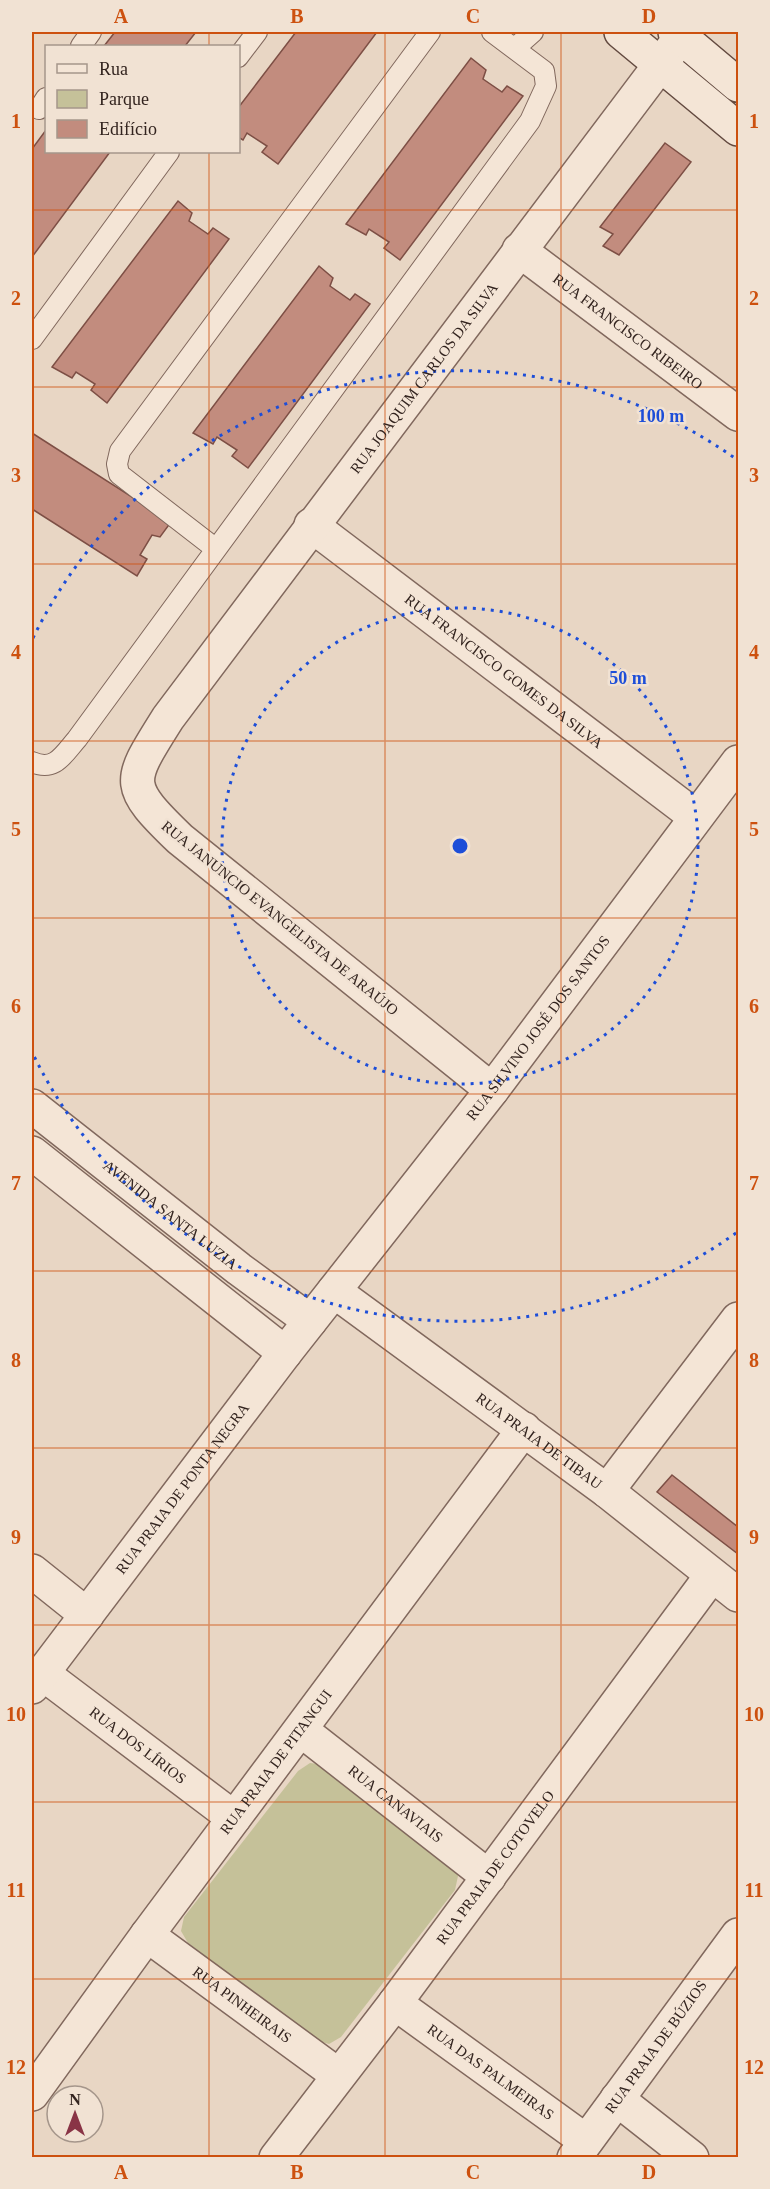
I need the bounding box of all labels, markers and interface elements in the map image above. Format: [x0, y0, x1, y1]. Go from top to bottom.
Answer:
text: A [114, 5, 129, 27]
text: B [290, 5, 304, 27]
text: C [466, 5, 480, 27]
text: D [642, 5, 656, 27]
legend [45, 45, 240, 153]
text: Rua [99, 59, 128, 79]
text: Parque [99, 89, 149, 109]
text: 1 [11, 110, 21, 132]
text: 1 [749, 110, 759, 132]
text: Edifício [99, 119, 157, 139]
street label: RUA FRANCISCO RIBEIRO [550, 270, 706, 393]
street label: RUA JOAQUIM CARLOS DA SILVA [347, 280, 501, 477]
text: 2 [11, 287, 21, 309]
text: 2 [749, 287, 759, 309]
text: 100 m [638, 406, 684, 426]
text: 3 [11, 464, 21, 486]
text: 3 [749, 464, 759, 486]
street label: RUA FRANCISCO GOMES DA SILVA [402, 591, 606, 752]
text: 4 [11, 641, 21, 663]
text: 4 [749, 641, 759, 663]
text: 50 m [609, 668, 647, 688]
text: 5 [11, 818, 21, 840]
street label: RUA JANUNCIO EVANGELISTA DE ARAÚJO [159, 818, 401, 1019]
text: 5 [749, 818, 759, 840]
centre of rings [450, 836, 470, 856]
street label: RUA SILVINO JOSÉ DOS SANTOS [463, 933, 613, 1123]
text: 6 [11, 995, 21, 1017]
text: 6 [749, 995, 759, 1017]
street label: AVENIDA SANTA LUZIA [100, 1157, 241, 1273]
text: 7 [11, 1172, 21, 1194]
text: 7 [749, 1172, 759, 1194]
text: 8 [11, 1349, 21, 1371]
text: 8 [749, 1349, 759, 1371]
street label: RUA PRAIA DE TIBAU [473, 1390, 605, 1493]
street label: RUA PRAIA DE PONTA NEGRA [113, 1400, 252, 1577]
text: 9 [11, 1526, 21, 1548]
text: 9 [749, 1526, 759, 1548]
street label: RUA PRAIA DE PITANGUI [217, 1687, 335, 1837]
text: 10 [6, 1703, 26, 1725]
text: 10 [744, 1703, 764, 1725]
street label: RUA DOS LÍRIOS [86, 1704, 189, 1787]
street label: RUA CANAVIAIS [345, 1762, 446, 1846]
street label: RUA PRAIA DE COTOVELO [433, 1788, 558, 1947]
text: 11 [7, 1879, 25, 1901]
text: 11 [745, 1879, 763, 1901]
street label: RUA PINHEIRAIS [190, 1963, 294, 2046]
street label: RUA PRAIA DE BÚZIOS [602, 1977, 710, 2116]
street label: RUA DAS PALMEIRAS [424, 2021, 557, 2123]
text: 12 [6, 2056, 26, 2078]
text: 12 [744, 2056, 764, 2078]
north arrow [45, 2084, 105, 2144]
text: N [69, 2091, 81, 2108]
text: A [114, 2161, 129, 2183]
text: B [290, 2161, 304, 2183]
text: C [466, 2161, 480, 2183]
text: D [642, 2161, 656, 2183]

